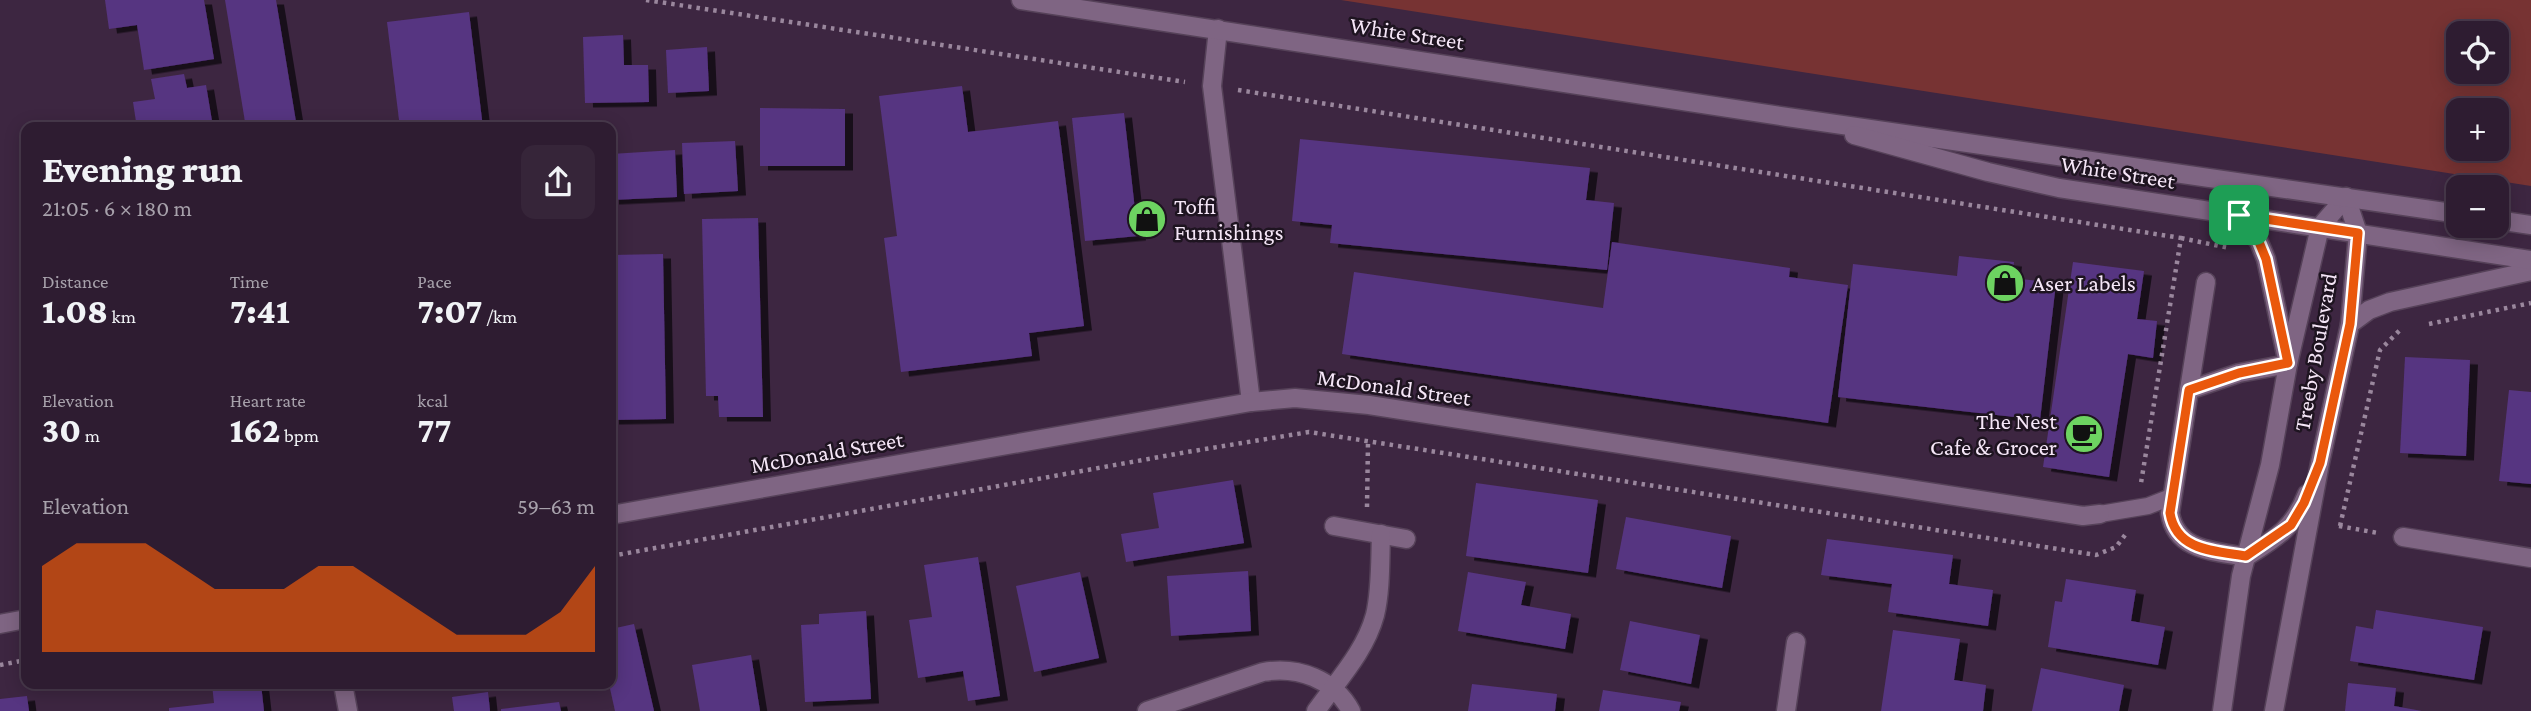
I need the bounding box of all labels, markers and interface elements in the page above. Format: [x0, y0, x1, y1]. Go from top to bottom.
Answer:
street label: White Street [1348, 11, 1466, 55]
map controls [2446, 21, 2509, 238]
button: locate [2446, 21, 2509, 84]
button: + [2446, 98, 2509, 161]
button: share [521, 145, 595, 219]
text: Evening run [42, 148, 243, 190]
street label: White Street [2059, 150, 2177, 194]
button: − [2446, 175, 2509, 238]
pin [2209, 185, 2269, 245]
place label: Toffi Furnishings [1174, 193, 1284, 245]
text: 21:05 · 6 × 180 m [42, 195, 192, 221]
icon: arrive [2220, 196, 2258, 234]
shop icon: Toffi Furnishings [1126, 198, 1168, 240]
shop icon: Aser Labels [1984, 262, 2026, 304]
place label: Aser Labels [2032, 270, 2136, 296]
text: Distance [42, 271, 108, 292]
text: Time [230, 271, 269, 292]
text: Pace [417, 271, 452, 292]
street label: Treeby Boulevard [2288, 271, 2342, 433]
text: 1.08 [42, 292, 108, 331]
text: 7:41 [230, 292, 290, 331]
text: 7:07 [417, 292, 483, 331]
text: km [108, 306, 136, 327]
text: /km [483, 306, 517, 327]
street label: McDonald Street [1316, 363, 1473, 411]
text: Elevation [42, 390, 114, 411]
text: Heart rate [230, 390, 306, 411]
text: kcal [417, 390, 448, 411]
place label: The Nest Cafe & Grocer [1930, 408, 2057, 460]
text: 30 [42, 411, 81, 450]
text: 162 [230, 411, 280, 450]
text: 77 [417, 411, 452, 450]
cafe icon: The Nest Cafe & Grocer [2063, 413, 2105, 455]
text: m [81, 425, 100, 446]
text: bpm [280, 425, 319, 446]
street label: McDonald Street [749, 426, 906, 478]
text: Elevation [42, 493, 129, 519]
text: 59–63 m [517, 493, 595, 519]

